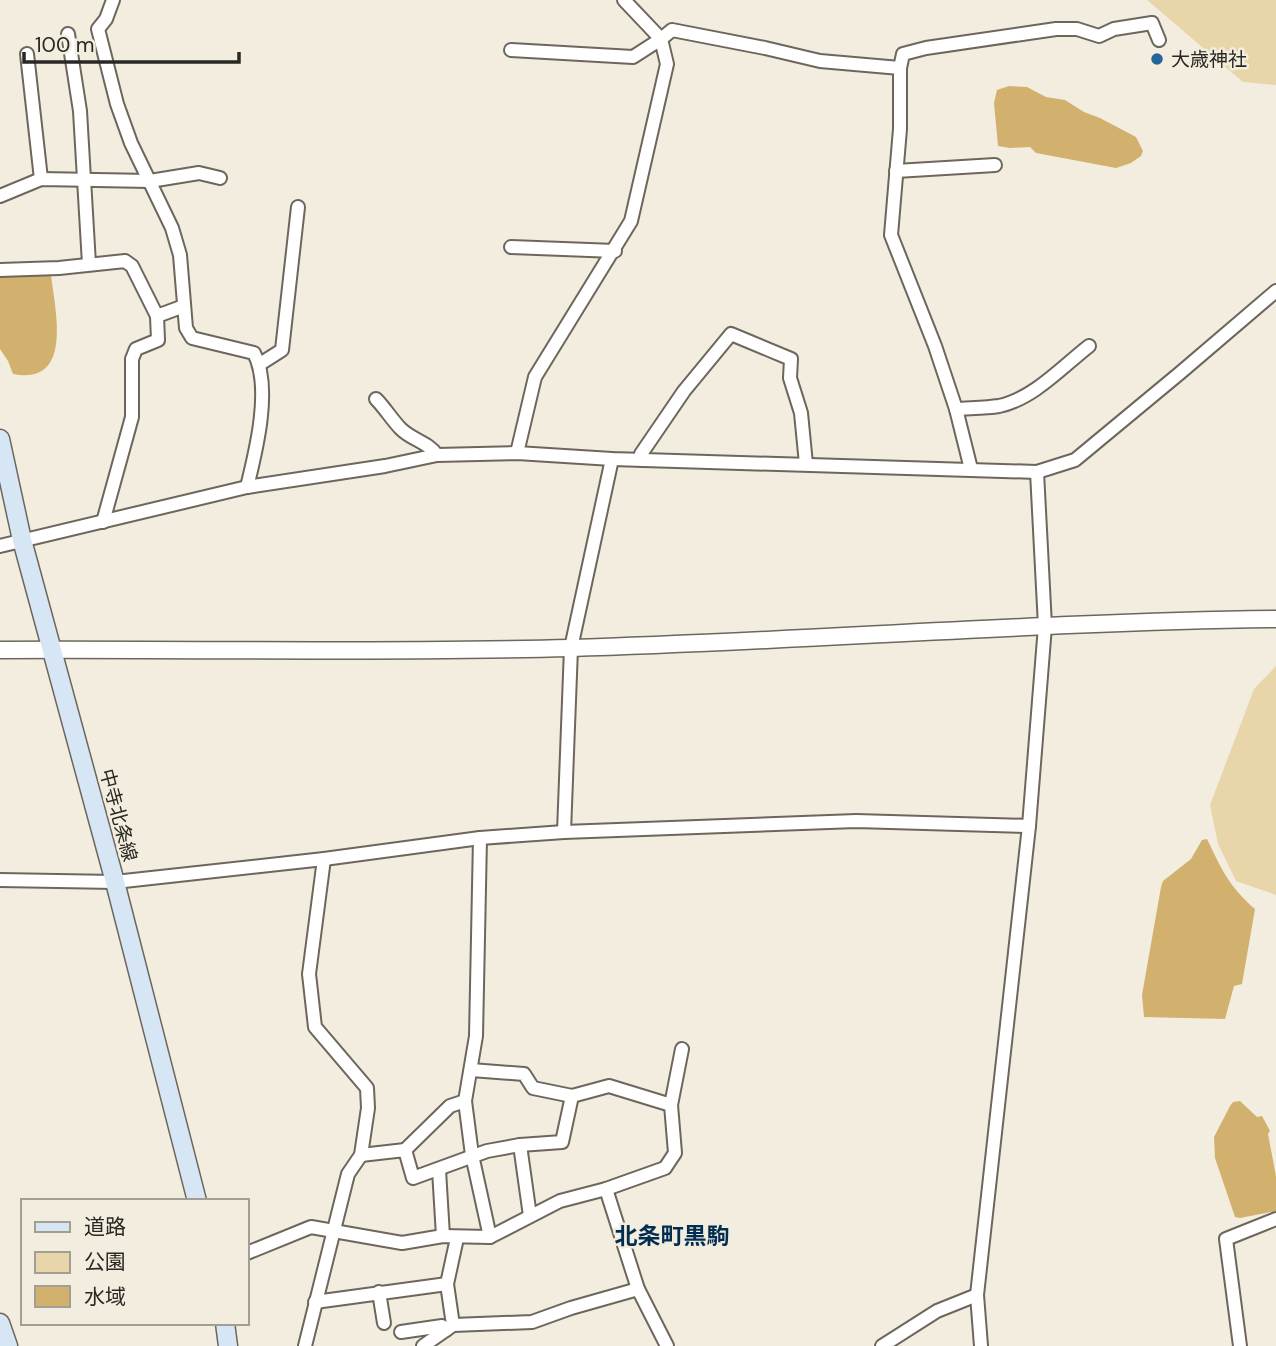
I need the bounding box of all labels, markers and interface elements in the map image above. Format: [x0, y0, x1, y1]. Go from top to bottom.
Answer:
scale bar [24, 21, 240, 65]
text: 100 m [35, 31, 95, 59]
place label: 大歳神社 [1171, 47, 1247, 72]
marker: 大歳神社 [1149, 51, 1165, 67]
street label: 中寺北条線 [94, 766, 143, 864]
legend [21, 1199, 248, 1325]
text: 道路 [84, 1213, 126, 1241]
district label: 北条町黒駒 [615, 1221, 730, 1251]
text: 公園 [84, 1248, 126, 1276]
text: 水域 [84, 1283, 126, 1311]

